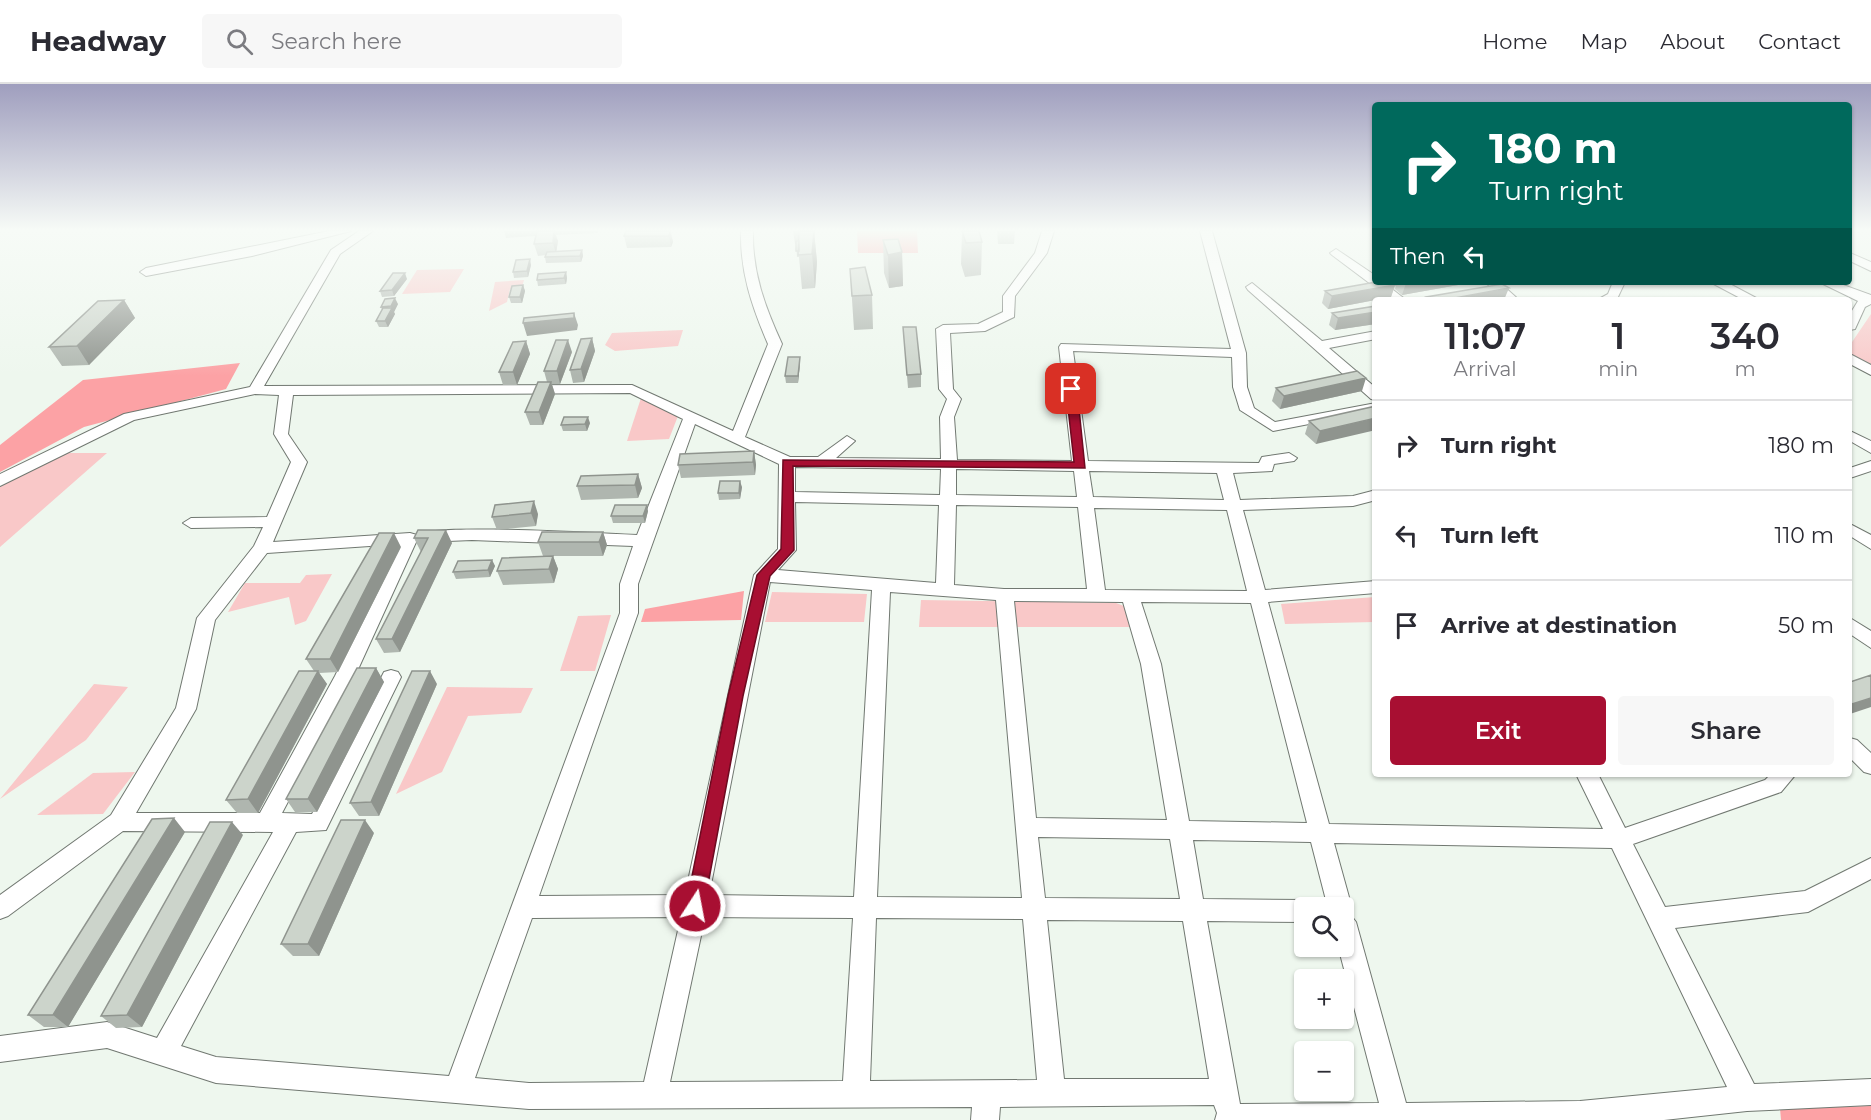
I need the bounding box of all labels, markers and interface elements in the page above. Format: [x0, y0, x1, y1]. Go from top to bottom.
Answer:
search box [202, 14, 622, 68]
text: Headway [30, 24, 166, 58]
icon: search [223, 25, 256, 58]
text: Search here [271, 28, 402, 55]
text: Home [1482, 29, 1547, 54]
text: Map [1580, 29, 1627, 54]
text: About [1660, 29, 1725, 54]
text: Contact [1758, 29, 1841, 54]
text: 180 m [1489, 122, 1618, 174]
icon: right [1390, 126, 1468, 204]
text: Turn right [1489, 174, 1624, 207]
icon: left [1458, 240, 1491, 273]
text: Then [1390, 243, 1446, 270]
text: 11:07 [1444, 314, 1526, 358]
text: 1 [1611, 314, 1625, 358]
text: 340 [1710, 314, 1780, 358]
text: Arrival [1454, 357, 1517, 381]
text: min [1598, 357, 1638, 381]
text: m [1735, 357, 1756, 381]
pin [1045, 363, 1096, 414]
icon: arrive [1054, 372, 1087, 405]
icon: right [1390, 429, 1423, 462]
text: Turn right [1441, 432, 1556, 459]
text: 180 m [1768, 432, 1834, 459]
icon: left [1390, 519, 1423, 552]
text: Turn left [1441, 522, 1539, 549]
text: 110 m [1774, 522, 1834, 549]
icon: arrive [1390, 609, 1423, 642]
text: Arrive at destination [1441, 612, 1677, 639]
text: 50 m [1778, 612, 1834, 639]
button: Exit [1390, 696, 1606, 765]
button: Share [1618, 696, 1834, 765]
position arrow [663, 874, 727, 938]
map controls [1294, 897, 1354, 1101]
button: search [1294, 897, 1354, 957]
button: + [1294, 969, 1354, 1029]
button: − [1294, 1041, 1354, 1101]

